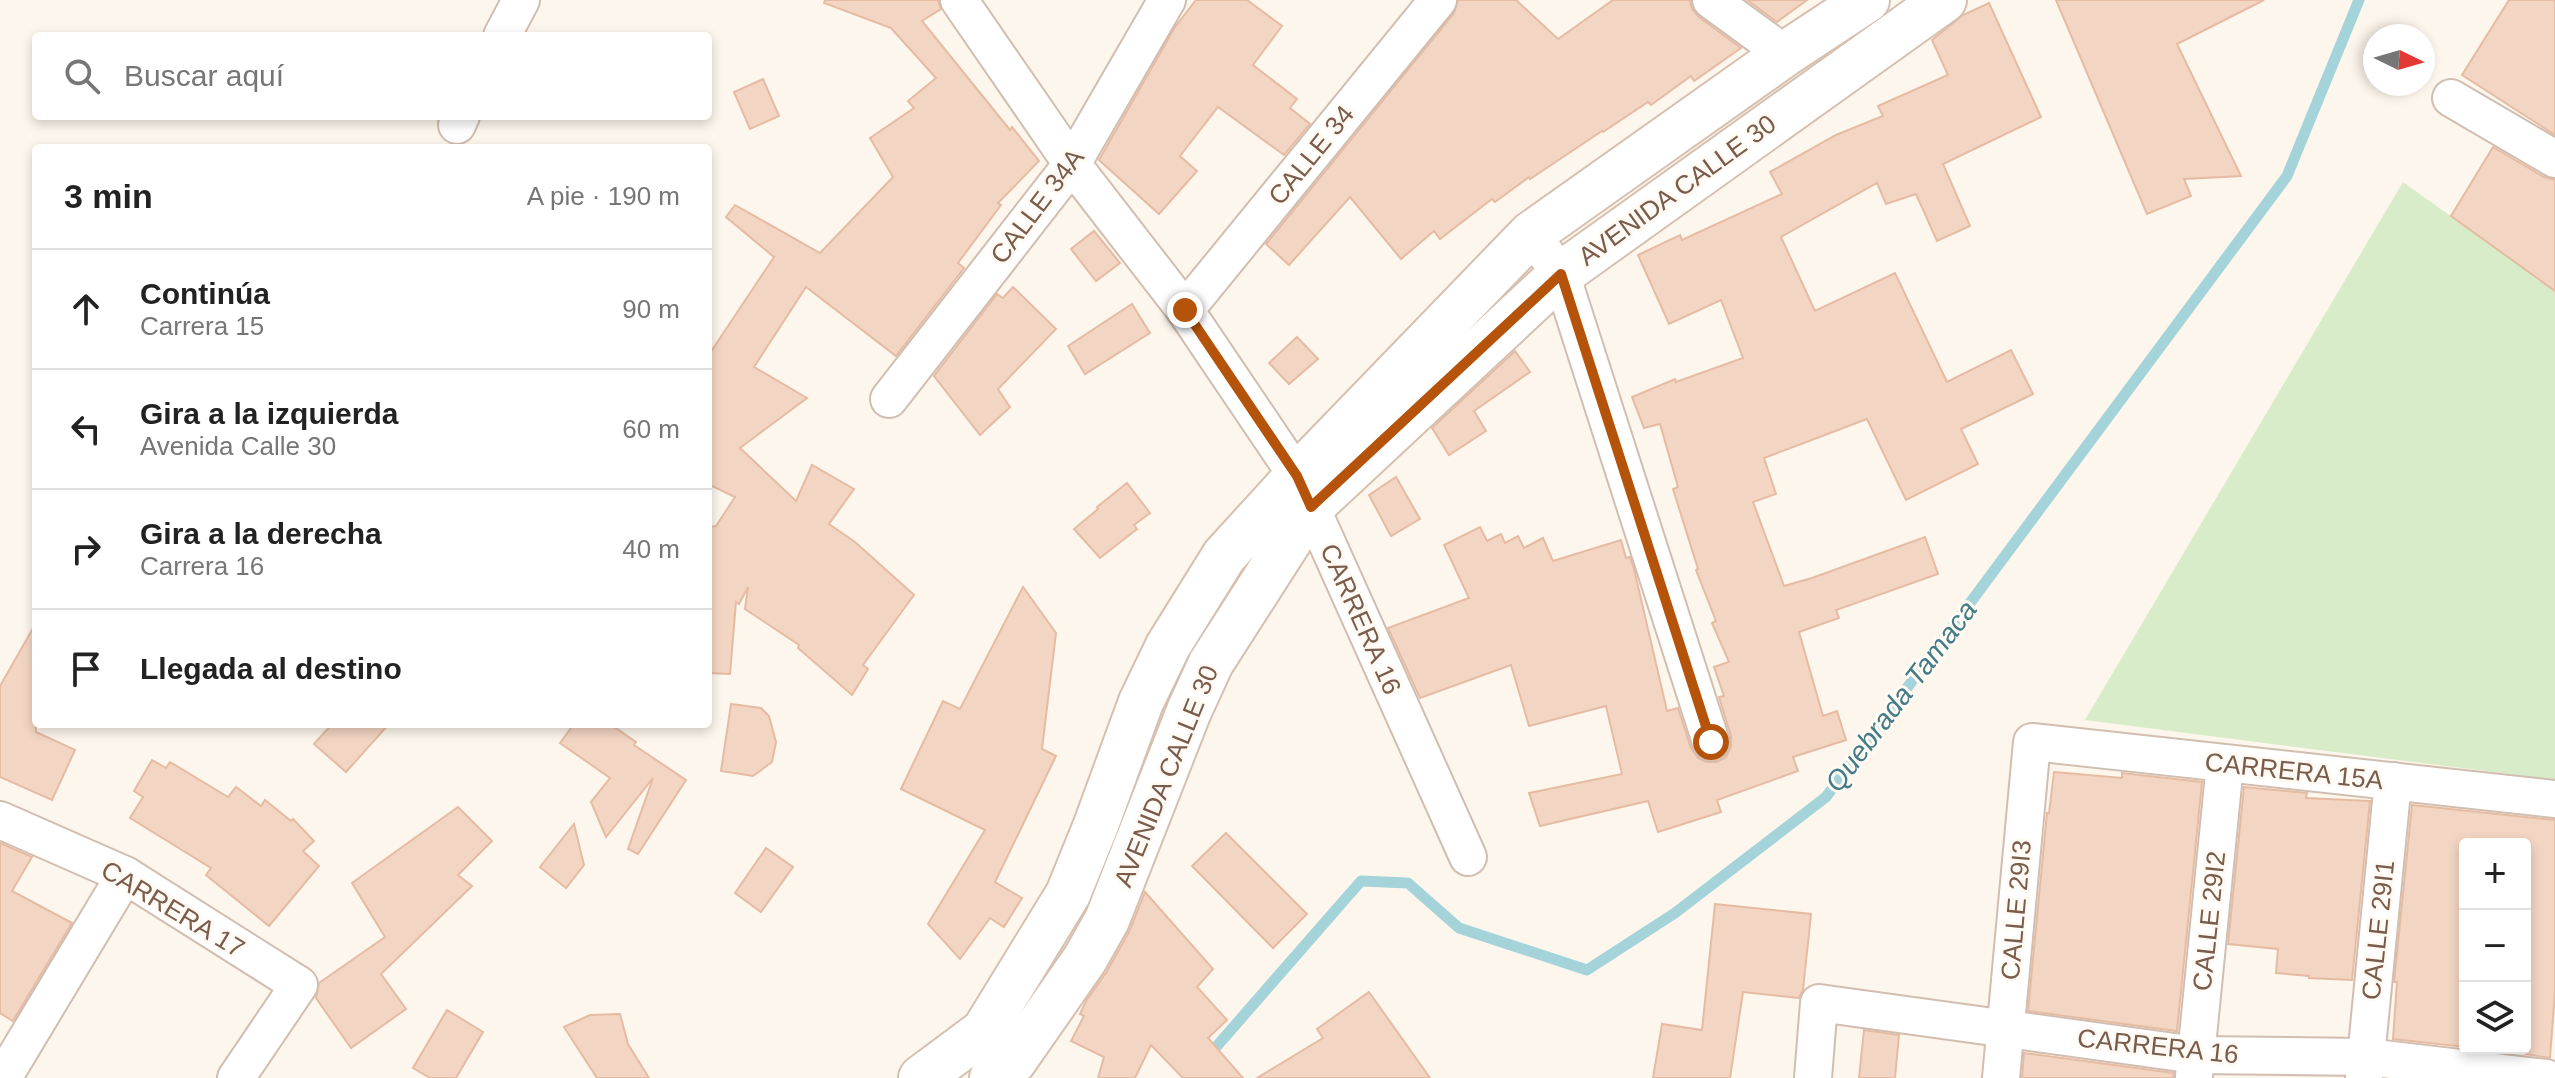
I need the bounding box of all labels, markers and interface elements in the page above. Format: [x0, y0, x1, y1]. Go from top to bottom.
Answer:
north arrow [2363, 24, 2435, 96]
search box [32, 32, 712, 120]
icon: search [60, 54, 104, 98]
text: Buscar aquí [124, 59, 284, 92]
street label: CALLE 34 [1262, 100, 1360, 210]
street label: AVENIDA CALLE 30 [1573, 108, 1781, 272]
street label: CALLE 34A [984, 142, 1090, 269]
text: 3 min [64, 177, 153, 215]
text: A pie · 190 m [527, 181, 680, 211]
text: Continúa [140, 277, 270, 310]
icon: ahead [64, 287, 108, 331]
route end [1167, 292, 1203, 328]
text: 90 m [622, 294, 680, 324]
text: Carrera 15 [140, 311, 264, 341]
text: Gira a la izquierda [140, 397, 398, 430]
icon: left [64, 407, 108, 451]
text: 60 m [622, 414, 680, 444]
text: Avenida Calle 30 [140, 431, 336, 461]
text: Gira a la derecha [140, 517, 382, 550]
icon: right [64, 527, 108, 571]
text: 40 m [622, 534, 680, 564]
street label: CARRERA 16 [1314, 539, 1408, 699]
text: Carrera 16 [140, 551, 264, 581]
water label: Quebrada Tamaca [1819, 594, 1983, 798]
icon: arrive [64, 647, 108, 691]
text: Llegada al destino [140, 652, 402, 685]
street label: AVENIDA CALLE 30 [1108, 661, 1224, 891]
route start [1693, 724, 1729, 760]
street label: CARRERA 15A [2203, 747, 2385, 795]
map controls [2459, 838, 2531, 1054]
button: + [2459, 838, 2531, 910]
street label: CALLE 29I3 [1995, 839, 2037, 981]
street label: CALLE 29I2 [2187, 850, 2231, 992]
street label: CARRERA 17 [96, 854, 250, 964]
street label: CALLE 29I1 [2356, 859, 2400, 1001]
button: − [2459, 910, 2531, 982]
button: layers [2459, 982, 2531, 1054]
street label: CARRERA 16 [2076, 1023, 2240, 1069]

